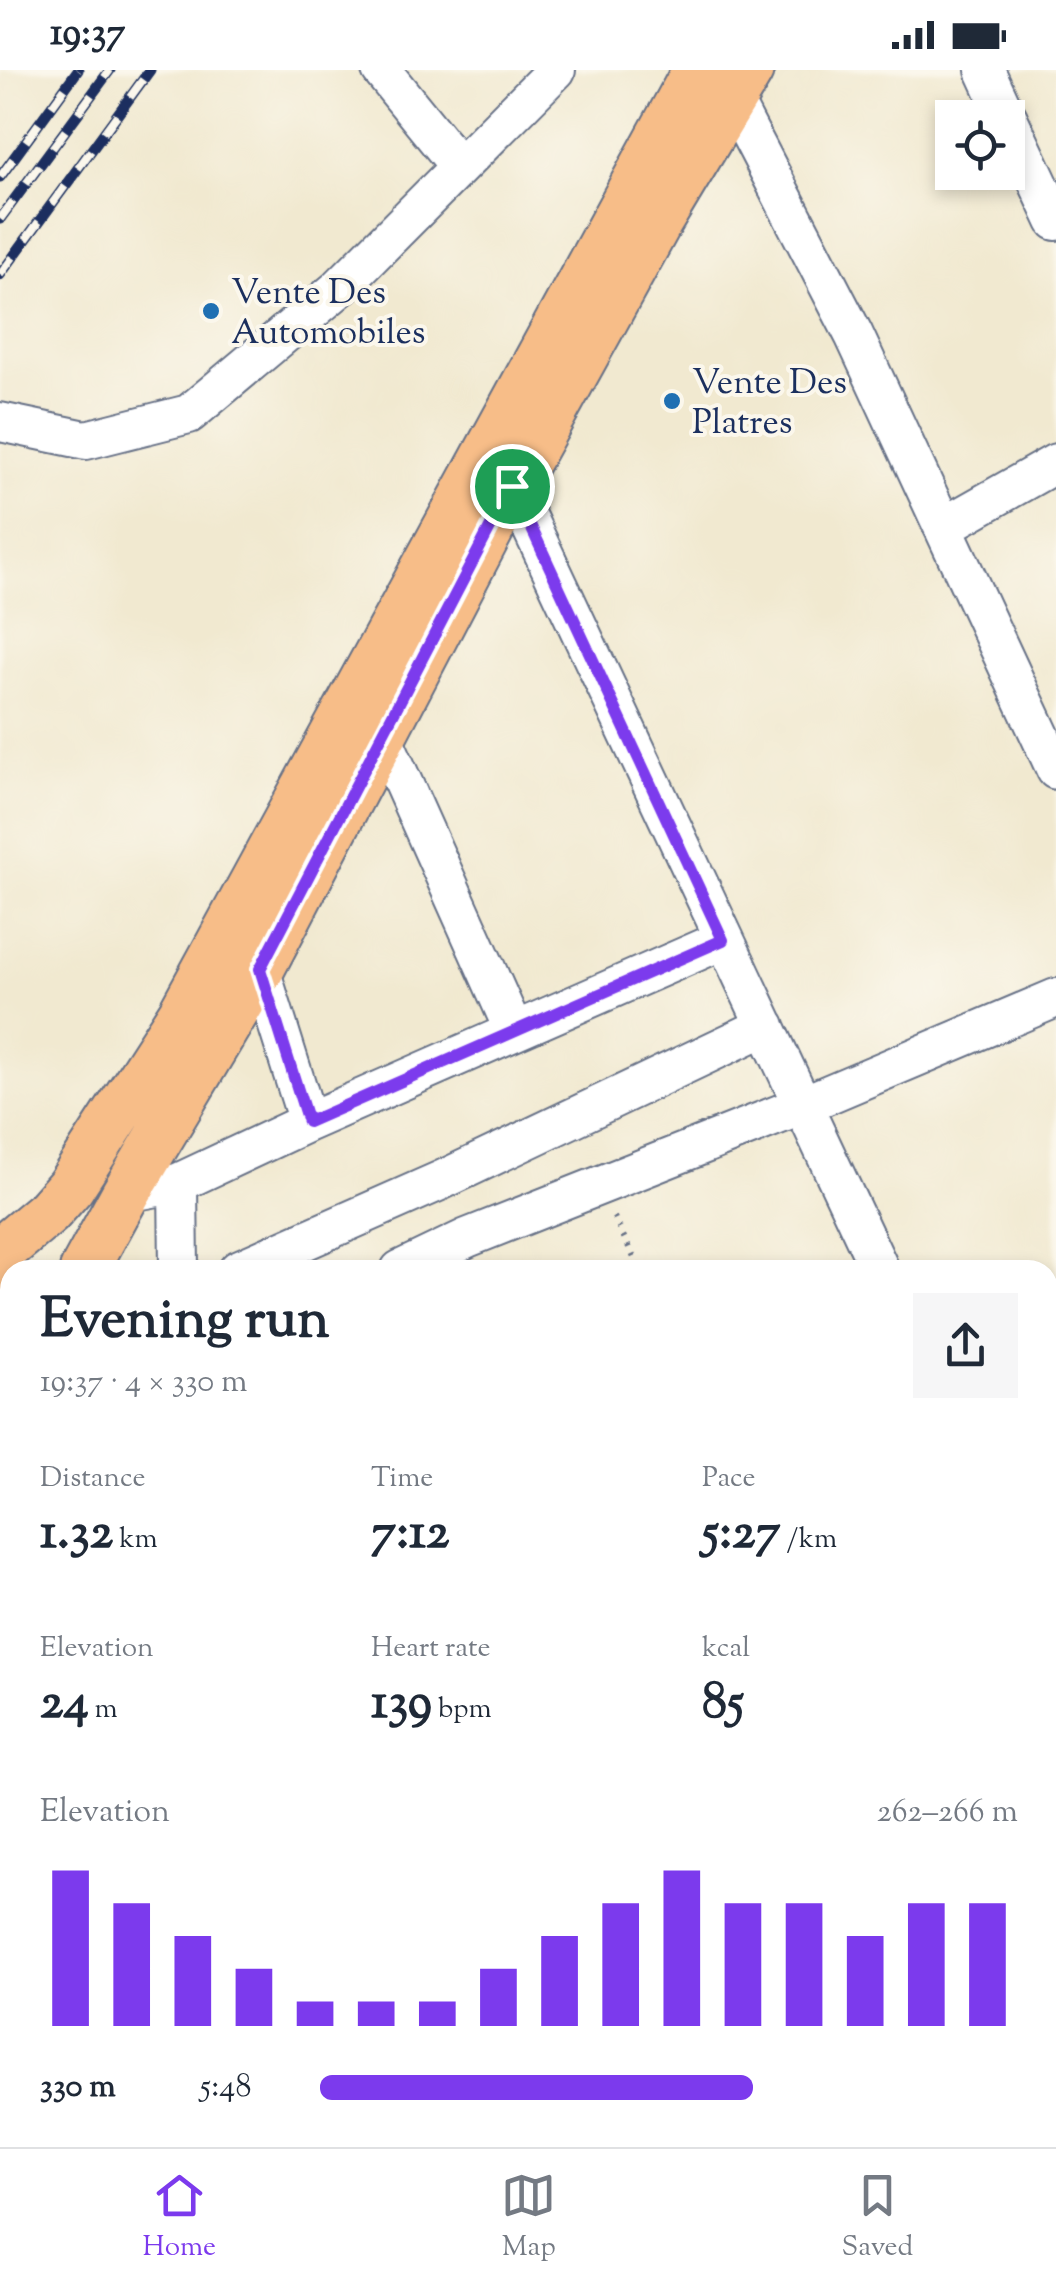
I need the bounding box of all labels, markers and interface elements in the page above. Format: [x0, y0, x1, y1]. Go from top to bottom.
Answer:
text: 19:37 [50, 8, 125, 62]
map controls [935, 100, 1025, 190]
button: locate [935, 100, 1025, 190]
place label: Vente Des Automobiles [231, 269, 425, 360]
marker: Vente Des Automobiles [200, 300, 222, 322]
place label: Vente Des Platres [692, 359, 847, 450]
marker: Vente Des Platres [661, 390, 683, 412]
pin [470, 444, 555, 529]
icon: arrive [485, 459, 540, 514]
text: Evening run [40, 1283, 329, 1362]
button: share [913, 1293, 1018, 1398]
text: 19:37 · 4 × 330 m [40, 1360, 248, 1406]
text: Distance [40, 1459, 146, 1499]
text: Time [371, 1459, 433, 1499]
text: Pace [702, 1459, 756, 1499]
text: 1.32 [40, 1499, 113, 1571]
text: 7:12 [371, 1499, 449, 1571]
text: 5:27 [702, 1499, 781, 1571]
text: km [113, 1520, 158, 1560]
text: /km [781, 1520, 837, 1560]
text: Elevation [40, 1629, 154, 1669]
text: Heart rate [371, 1629, 491, 1669]
text: kcal [702, 1629, 750, 1669]
text: 24 [40, 1669, 89, 1741]
text: 139 [371, 1669, 432, 1741]
text: 85 [702, 1669, 744, 1741]
text: m [89, 1690, 118, 1730]
text: bpm [432, 1690, 492, 1730]
text: Elevation [40, 1790, 170, 1836]
text: 262–266 m [877, 1790, 1018, 1836]
text: 330 m [40, 2065, 116, 2111]
text: 5:48 [200, 2065, 251, 2111]
tab: Home [143, 2168, 216, 2268]
tab: Map [501, 2168, 556, 2268]
tab: Saved [841, 2168, 913, 2268]

